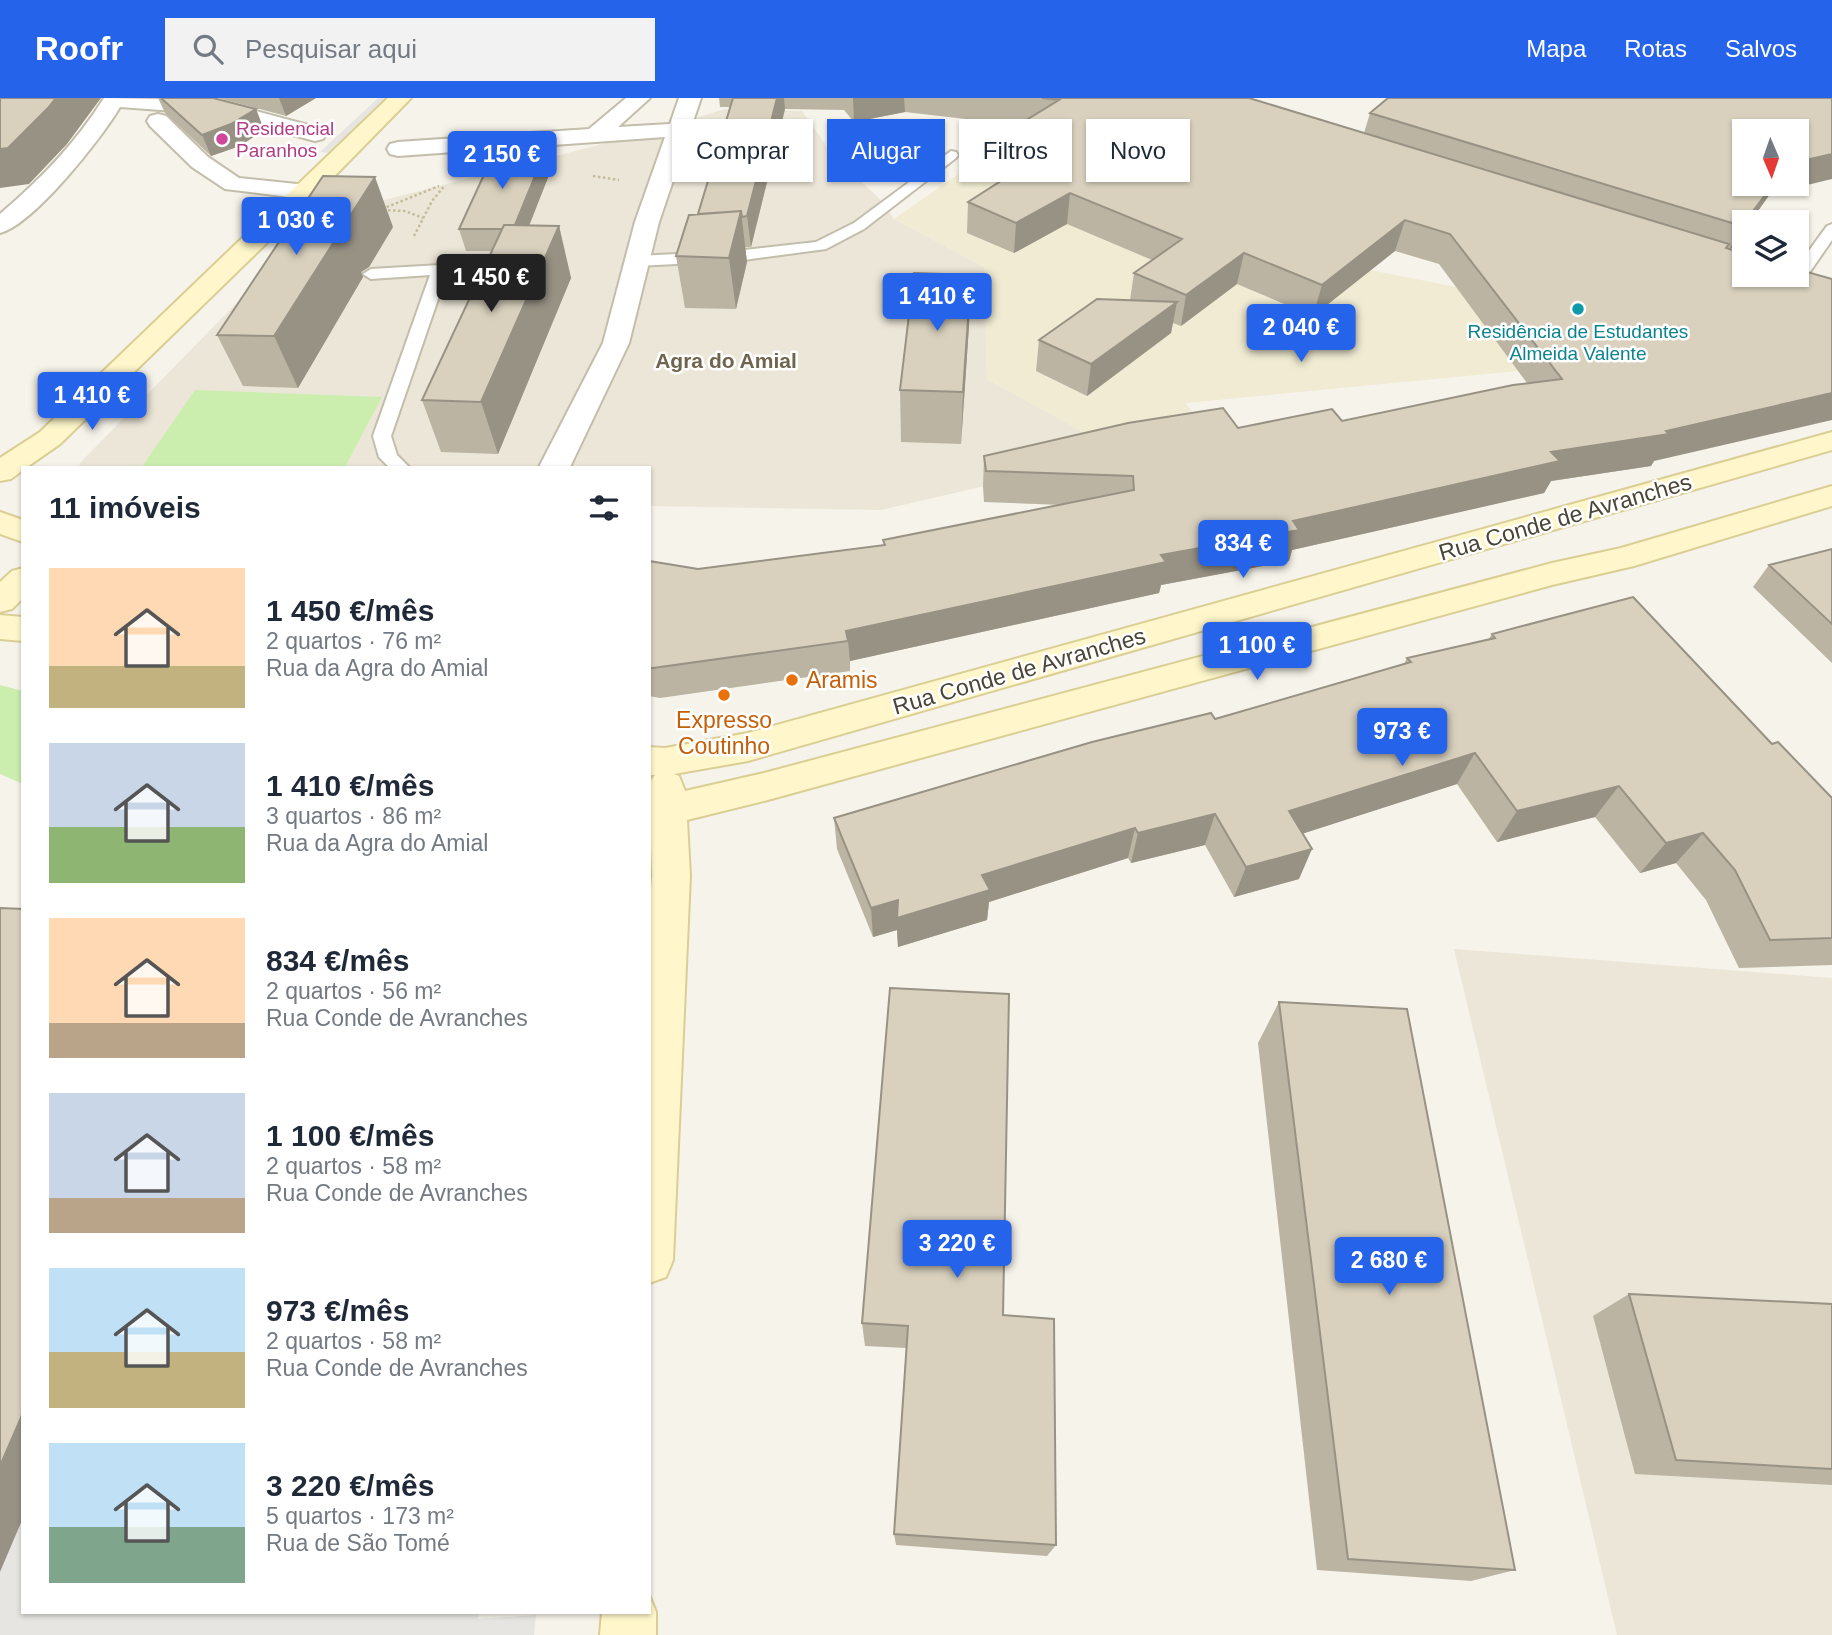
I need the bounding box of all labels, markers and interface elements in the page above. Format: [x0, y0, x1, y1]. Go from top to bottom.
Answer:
search box [165, 18, 655, 81]
text: Roofr [35, 30, 123, 67]
icon: search [189, 30, 227, 68]
text: Pesquisar aqui [245, 34, 417, 64]
text: Mapa [1526, 35, 1586, 62]
text: Rotas [1624, 35, 1687, 62]
text: Salvos [1725, 35, 1797, 62]
place label: Residencial Paranhos [236, 118, 334, 161]
chip: Comprar [672, 119, 813, 182]
chip: Alugar [827, 119, 945, 182]
chip: Filtros [959, 119, 1072, 182]
chip: Novo [1086, 119, 1190, 182]
north arrow [1732, 119, 1810, 196]
map controls [1732, 119, 1809, 287]
marker: Residencial Paranhos [214, 131, 230, 147]
pin: 2 150 € [437, 132, 567, 191]
text: 2 150 € [464, 141, 540, 167]
pin: 1 030 € [231, 198, 361, 257]
text: 1 030 € [258, 207, 334, 233]
button: layers [1732, 210, 1809, 287]
pin: 1 450 € [426, 254, 556, 314]
text: 1 450 € [453, 264, 529, 290]
pin: 1 410 € [872, 274, 1002, 333]
text: 1 410 € [899, 283, 975, 309]
marker: Residência de Estudantes Almeida Valente [1570, 301, 1586, 317]
pin: 2 040 € [1236, 304, 1366, 364]
text: 2 040 € [1263, 314, 1339, 340]
place label: Residência de Estudantes Almeida Valente [1468, 321, 1688, 364]
district label: Agra do Amial [655, 349, 797, 372]
pin: 1 410 € [27, 372, 157, 432]
text: 1 410 € [54, 382, 130, 408]
street label: Rua Conde de Avranches [1436, 468, 1694, 566]
icon: filters [585, 489, 623, 527]
text: 11 imóveis [49, 491, 201, 524]
pin: 834 € [1194, 520, 1292, 580]
text: 834 € [1214, 530, 1272, 556]
text: 1 450 €/mês [266, 594, 434, 627]
icon: home [105, 596, 189, 680]
street label: Rua Conde de Avranches [890, 622, 1148, 720]
pin: 1 100 € [1192, 622, 1322, 682]
text: 2 quartos · 76 m² [266, 628, 441, 654]
text: 1 100 € [1219, 632, 1295, 658]
text: Rua da Agra do Amial [266, 655, 488, 681]
place label: Aramis [806, 667, 878, 693]
marker: Aramis [784, 672, 800, 688]
marker: Expresso Coutinho [716, 687, 732, 703]
place label: Expresso Coutinho [676, 707, 772, 759]
pin: 973 € [1353, 708, 1451, 768]
text: 973 € [1373, 718, 1431, 744]
text: 1 410 €/mês [266, 769, 434, 802]
icon: home [105, 771, 189, 855]
text: 3 quartos · 86 m² [266, 803, 441, 829]
text: Rua da Agra do Amial [266, 830, 488, 856]
text: 834 €/mês [266, 944, 409, 977]
icon: home [105, 946, 189, 1030]
text: 2 quartos · 56 m² [266, 978, 441, 1004]
text: Rua Conde de Avranches [266, 1005, 528, 1031]
text: 1 100 €/mês [266, 1119, 434, 1152]
icon: home [105, 1121, 189, 1205]
text: 2 quartos · 58 m² [266, 1153, 441, 1179]
text: Rua Conde de Avranches [266, 1180, 528, 1206]
pin: 3 220 € [892, 1220, 1022, 1280]
text: 3 220 € [919, 1230, 995, 1256]
pin: 2 680 € [1324, 1238, 1454, 1297]
text: 2 680 € [1351, 1247, 1427, 1273]
text: 973 €/mês [266, 1294, 409, 1327]
icon: home [105, 1296, 189, 1380]
text: 2 quartos · 58 m² [266, 1328, 441, 1354]
text: Rua Conde de Avranches [266, 1355, 528, 1381]
text: 3 220 €/mês [266, 1469, 434, 1502]
icon: home [105, 1471, 189, 1555]
text: 5 quartos · 173 m² [266, 1503, 454, 1529]
text: Rua de São Tomé [266, 1530, 450, 1556]

